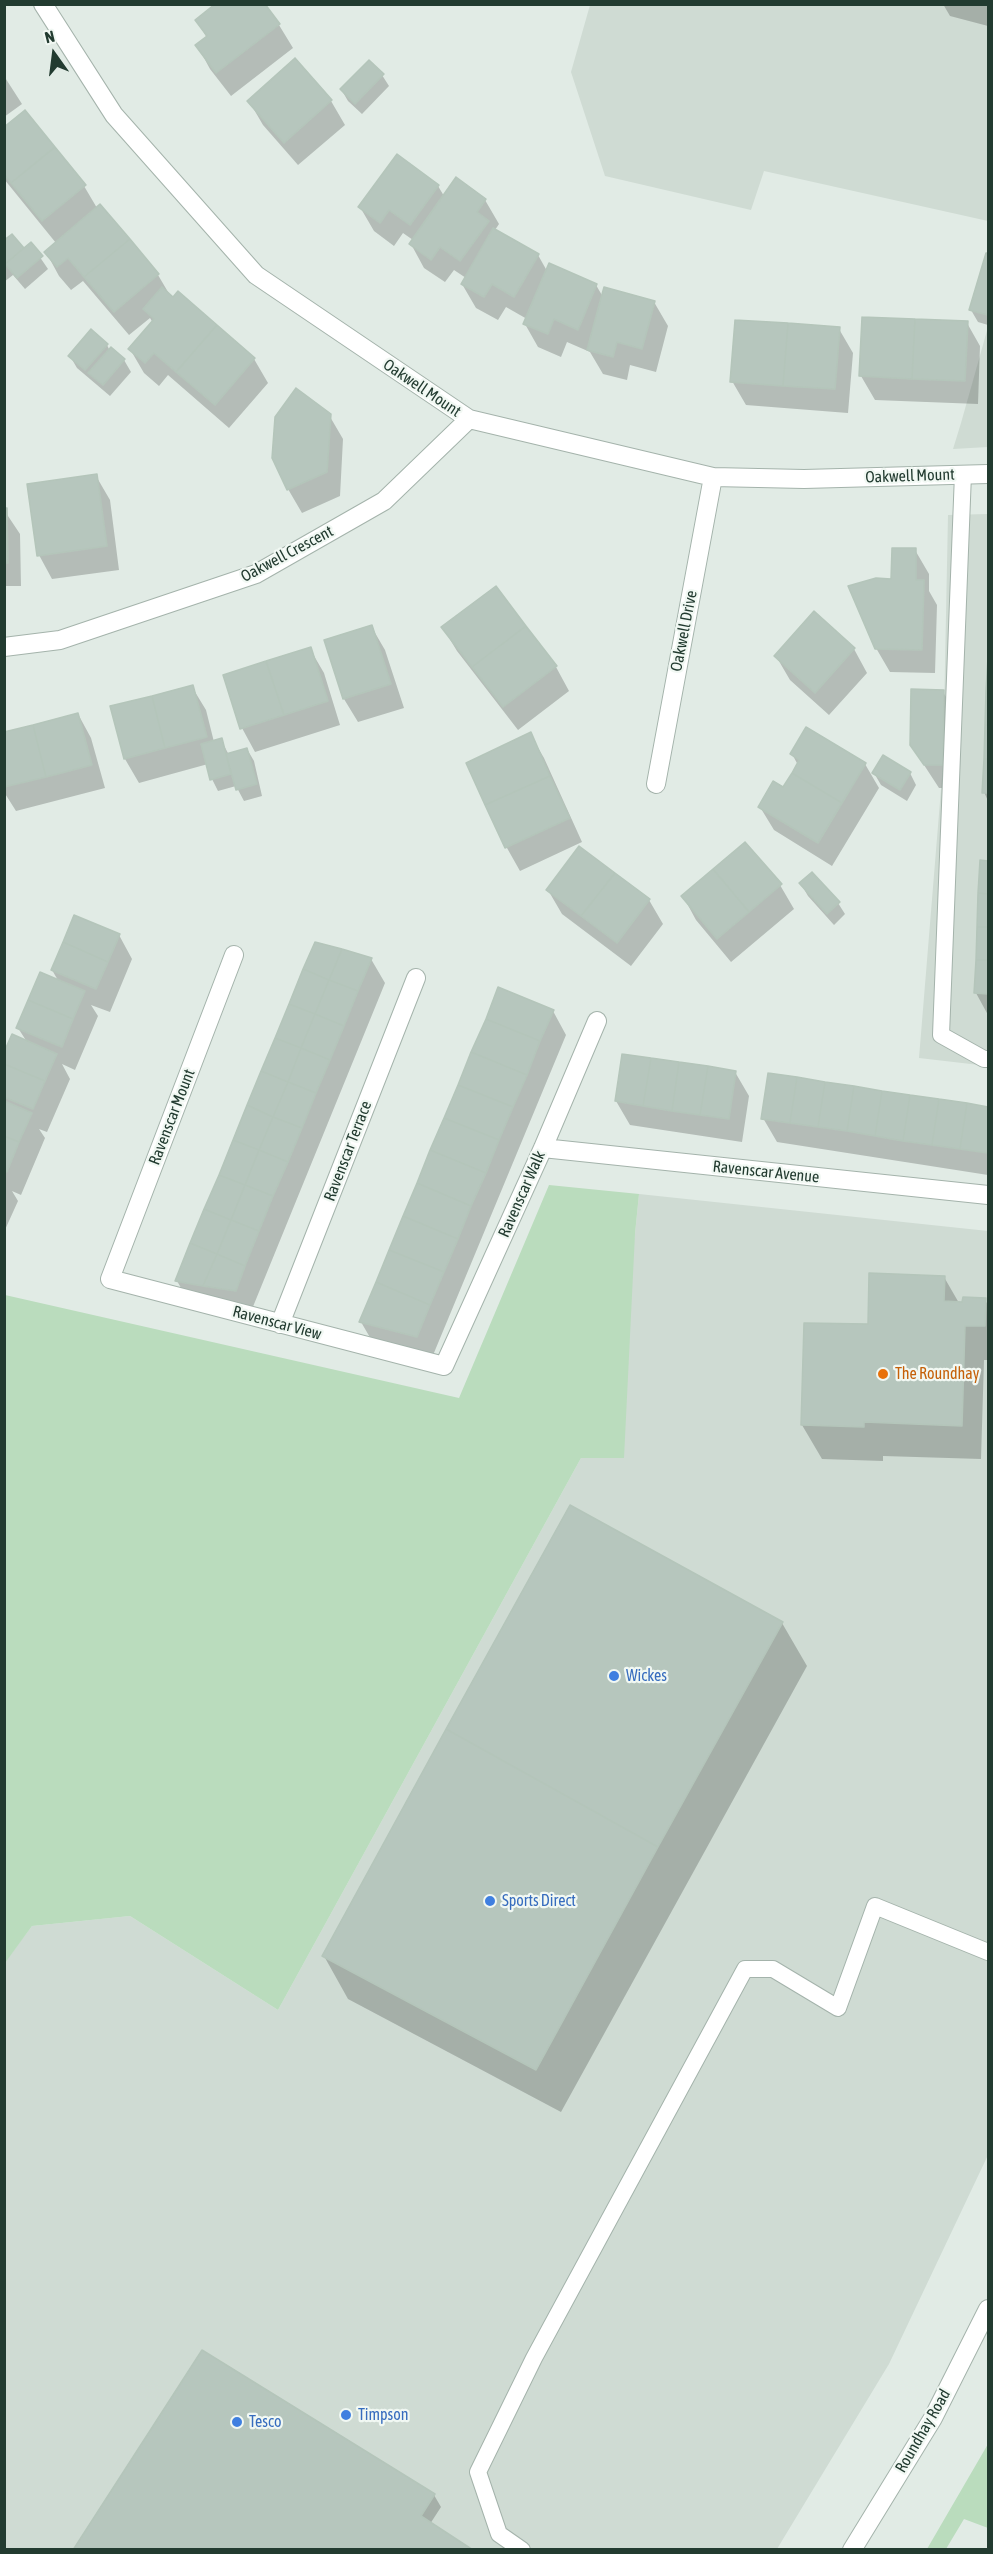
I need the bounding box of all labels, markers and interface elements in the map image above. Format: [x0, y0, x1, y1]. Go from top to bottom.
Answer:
north arrow [24, 24, 84, 84]
text: N [43, 27, 56, 46]
street label: Oakwell Mount [380, 355, 464, 421]
street label: Oakwell Mount [865, 465, 955, 487]
street label: Oakwell Crescent [238, 522, 336, 586]
street label: Oakwell Drive [667, 589, 701, 673]
street label: Ravenscar Mount [145, 1066, 199, 1168]
street label: Ravenscar Terrace [320, 1098, 376, 1204]
street label: Ravenscar Walk [494, 1148, 550, 1240]
street label: Ravenscar Avenue [712, 1157, 820, 1187]
street label: Ravenscar View [231, 1302, 323, 1344]
place label: The Roundhay [895, 1364, 979, 1384]
marker: The Roundhay [876, 1367, 890, 1381]
place label: Wickes [626, 1666, 667, 1686]
marker: Wickes [607, 1669, 621, 1683]
place label: Sports Direct [502, 1891, 576, 1911]
marker: Sports Direct [483, 1894, 497, 1908]
street label: Roundhay Road [891, 2386, 955, 2476]
place label: Timpson [358, 2405, 408, 2425]
marker: Timpson [339, 2408, 353, 2422]
place label: Tesco [249, 2412, 281, 2432]
marker: Tesco [230, 2415, 244, 2429]

